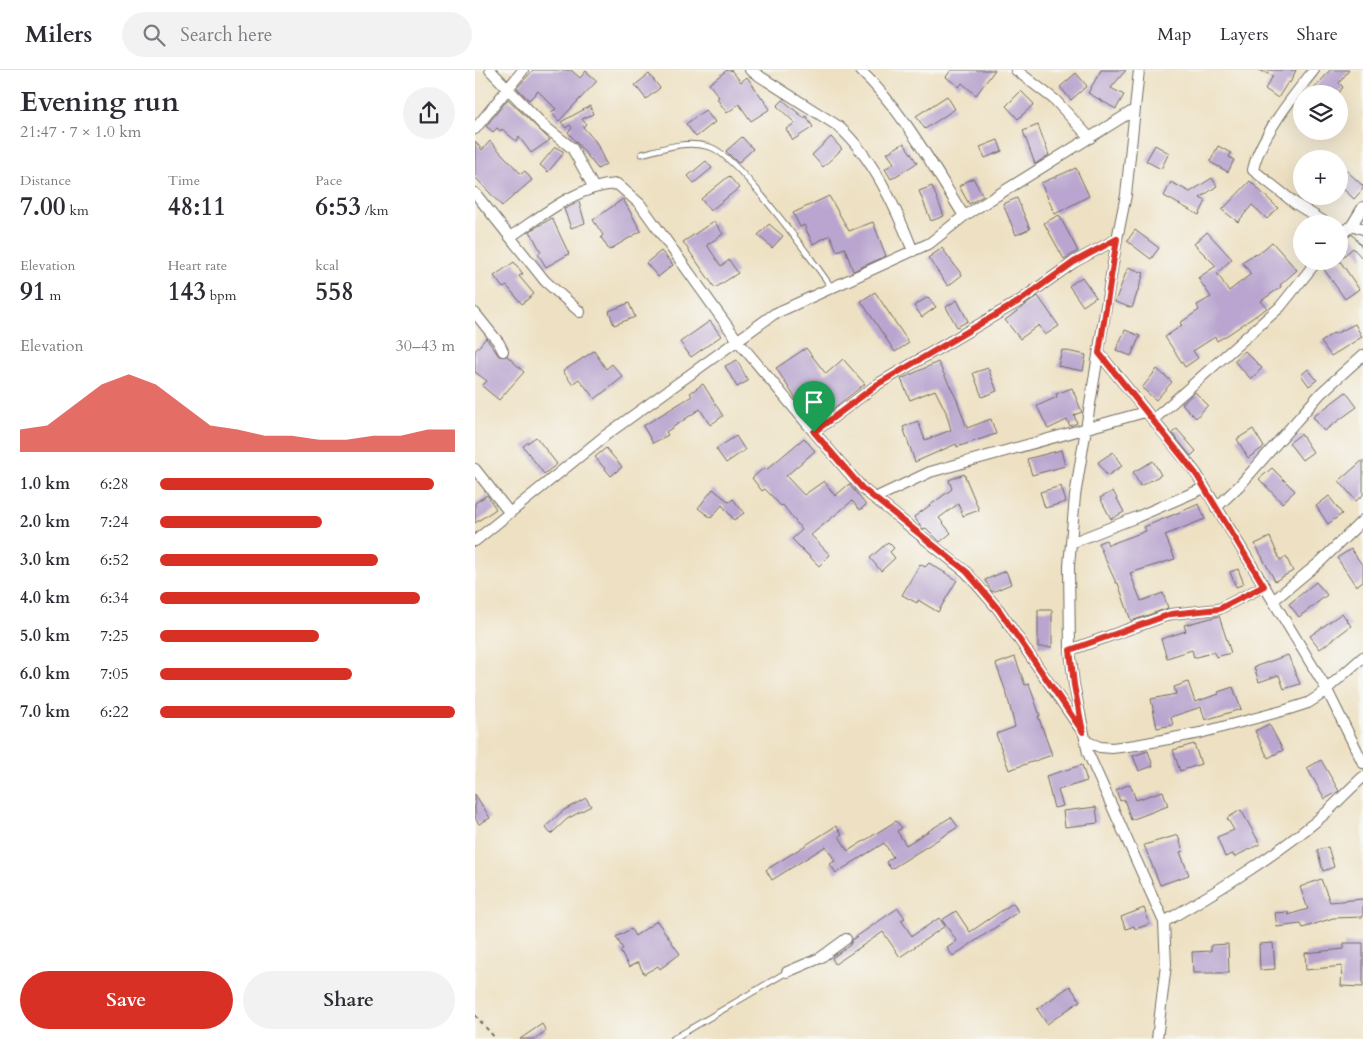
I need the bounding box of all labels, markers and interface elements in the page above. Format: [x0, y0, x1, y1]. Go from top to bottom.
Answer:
search box [122, 12, 472, 57]
text: Milers [25, 18, 92, 51]
icon: search [140, 21, 168, 49]
text: Search here [180, 22, 272, 48]
text: Map [1157, 22, 1192, 47]
text: Layers [1220, 22, 1269, 47]
text: Share [1297, 22, 1338, 47]
text: Evening run [20, 83, 179, 121]
map controls [1293, 85, 1348, 270]
button: layers [1293, 85, 1348, 140]
button: share [403, 87, 455, 139]
text: 21:47 · 7 × 1.0 km [20, 121, 141, 143]
button: + [1293, 150, 1348, 205]
text: Distance [20, 171, 71, 190]
text: Time [168, 171, 200, 190]
text: Pace [315, 171, 342, 190]
text: 7.00 [20, 190, 66, 224]
text: 48:11 [168, 190, 226, 224]
text: 6:53 [315, 190, 361, 224]
text: km [66, 201, 89, 220]
text: /km [361, 201, 389, 220]
button: − [1293, 215, 1348, 270]
text: Elevation [20, 256, 76, 275]
text: Heart rate [168, 256, 227, 275]
text: kcal [315, 256, 339, 275]
text: 91 [20, 275, 46, 309]
text: 143 [168, 275, 206, 309]
text: 558 [315, 275, 354, 309]
text: m [46, 286, 61, 305]
text: bpm [206, 286, 237, 305]
text: Elevation [20, 335, 84, 357]
text: 30–43 m [396, 335, 455, 357]
pin [793, 381, 835, 432]
icon: arrive [800, 388, 828, 416]
text: 1.0 km [20, 473, 70, 495]
text: 6:28 [100, 473, 129, 495]
text: 2.0 km [20, 511, 70, 533]
text: 7:24 [100, 511, 129, 533]
text: 3.0 km [20, 549, 70, 571]
text: 6:52 [100, 549, 129, 571]
text: 4.0 km [20, 587, 70, 609]
text: 6:34 [100, 587, 129, 609]
text: 5.0 km [20, 625, 70, 647]
text: 7:25 [100, 625, 129, 647]
text: 6.0 km [20, 663, 70, 685]
text: 7:05 [100, 663, 129, 685]
text: 7.0 km [20, 701, 70, 723]
text: 6:22 [100, 701, 129, 723]
button: Save [20, 971, 233, 1029]
button: Share [243, 971, 455, 1029]

